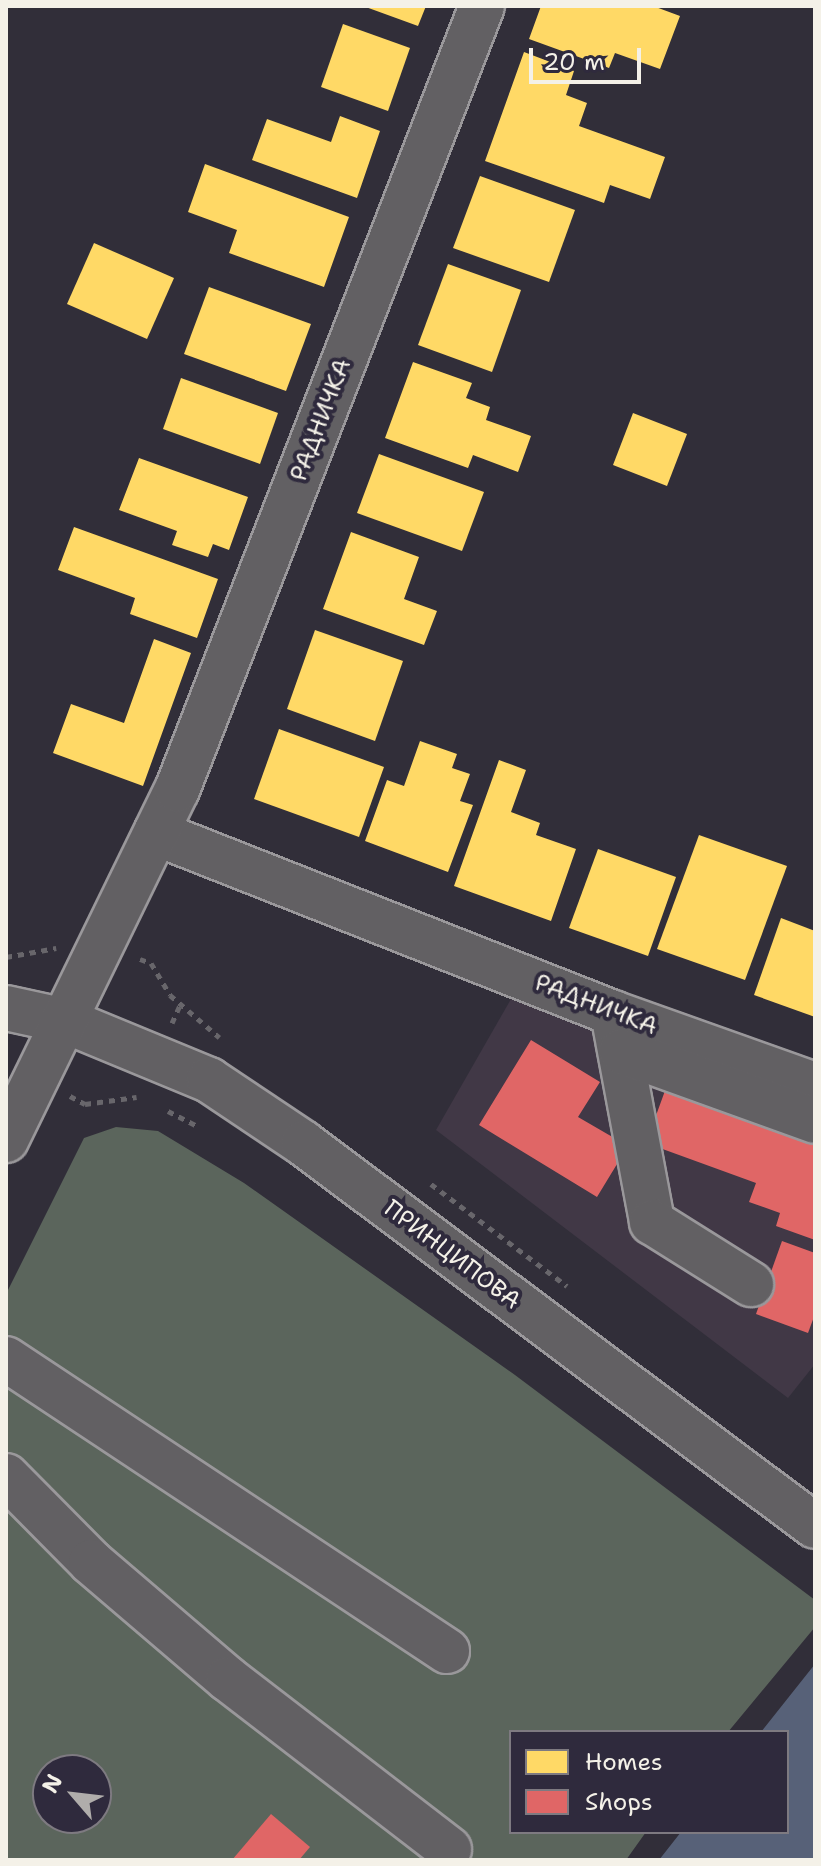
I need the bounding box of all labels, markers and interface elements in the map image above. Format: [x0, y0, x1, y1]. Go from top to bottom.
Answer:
scale bar [533, 32, 645, 82]
text: 20 m [543, 46, 605, 78]
street label: РАДНИЧКА [284, 355, 358, 485]
street label: РАДНИЧКА [531, 968, 661, 1042]
street label: ПРИНЦИПОВА [378, 1194, 526, 1316]
legend [509, 1730, 789, 1834]
text: Homes [585, 1746, 663, 1778]
north arrow [32, 1754, 112, 1834]
text: N [35, 1769, 69, 1798]
text: Shops [585, 1786, 653, 1818]

